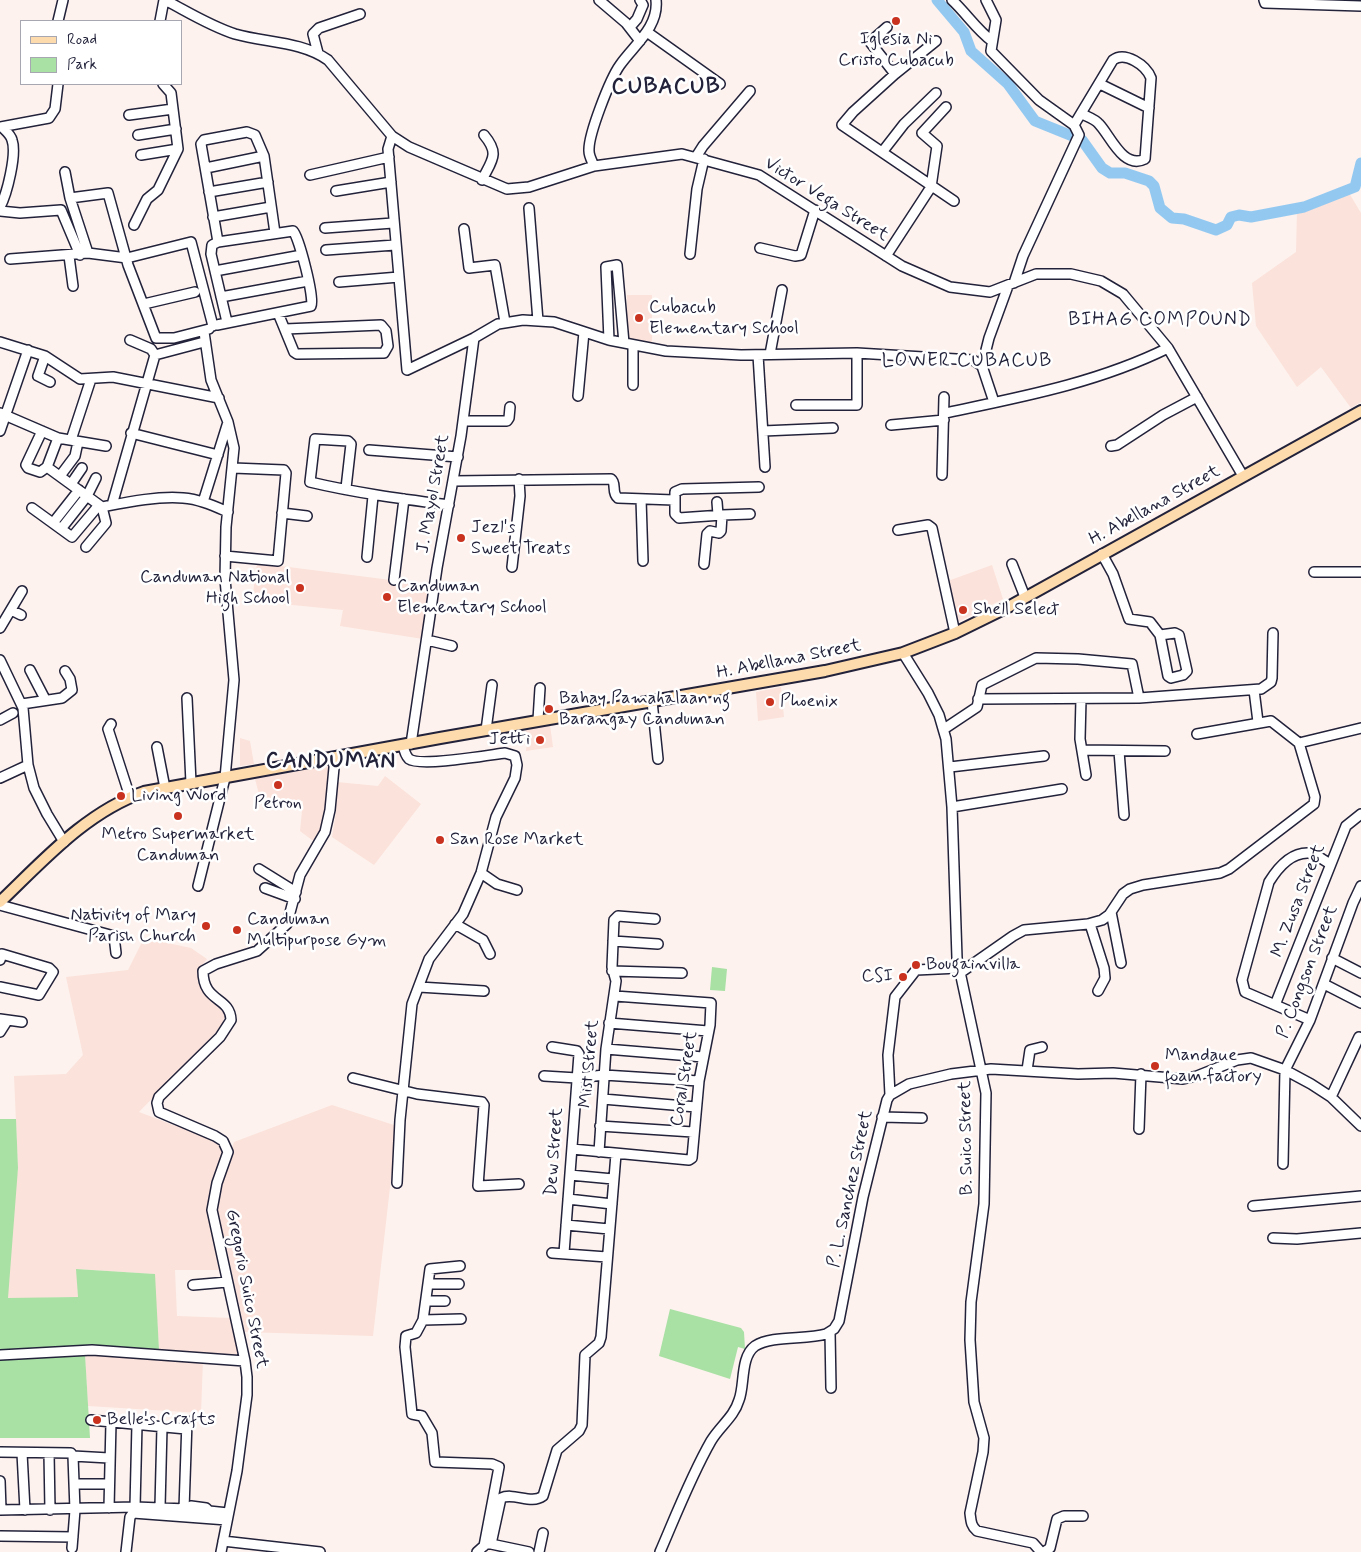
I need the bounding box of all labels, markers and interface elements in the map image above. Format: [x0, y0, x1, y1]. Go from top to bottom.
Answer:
marker: Iglesia Ni Cristo Cubacub [890, 15, 902, 27]
legend [20, 20, 182, 85]
place label: Iglesia Ni Cristo Cubacub [838, 29, 954, 72]
text: Road [67, 30, 97, 50]
text: Park [67, 55, 97, 75]
district label: CUBACUB [612, 75, 720, 101]
street label: Victor Vega Street [760, 153, 892, 247]
place label: Cubacub Elementary School [649, 297, 799, 340]
district label: BIHAG COMPOUND [1067, 310, 1253, 332]
marker: Cubacub Elementary School [633, 312, 645, 324]
district label: LOWER CUBACUB [880, 351, 1054, 373]
street label: J. Mayol Street [413, 433, 455, 555]
street label: H. Abellana Street [1086, 461, 1224, 551]
place label: Jezl's Sweet Treats [471, 517, 570, 560]
marker: Jezl's Sweet Treats [455, 532, 467, 544]
place label: Canduman National High School [140, 567, 290, 610]
place label: Canduman Elementary School [397, 576, 547, 618]
marker: Canduman National High School [294, 582, 306, 594]
marker: Canduman Elementary School [381, 591, 393, 603]
place label: Shell Select [973, 599, 1059, 621]
marker: Shell Select [957, 604, 969, 616]
street label: H. Abellana Street [715, 635, 863, 685]
place label: Bahay Pamahalaan ng Barangay Canduman [559, 688, 730, 731]
place label: Phoenix [780, 691, 838, 713]
marker: Phoenix [764, 696, 776, 708]
marker: Bahay Pamahalaan ng Barangay Canduman [543, 703, 555, 715]
place label: Jetti [489, 729, 530, 751]
marker: Jetti [534, 734, 546, 746]
district label: CANDUMAN [264, 749, 398, 775]
marker: Petron [272, 779, 284, 791]
place label: Living Word [131, 785, 226, 807]
marker: Living Word [115, 790, 127, 802]
place label: Petron [254, 793, 302, 815]
marker: Metro Supermarket Canduman [172, 810, 184, 822]
place label: Metro Supermarket Canduman [102, 824, 254, 866]
place label: San Rose Market [450, 829, 584, 851]
marker: San Rose Market [434, 834, 446, 846]
street label: M. Zusa Street [1267, 841, 1331, 961]
street label: P. Congson Street [1273, 903, 1343, 1041]
place label: Nativity of Mary Parish Church [70, 905, 196, 948]
place label: Canduman Multipurpose Gym [247, 909, 387, 952]
marker: Nativity of Mary Parish Church [200, 920, 212, 932]
marker: Canduman Multipurpose Gym [231, 924, 243, 936]
place label: Bougainvilla [926, 954, 1020, 976]
marker: Bougainvilla [910, 959, 922, 971]
place label: CSI [862, 966, 893, 988]
marker: CSI [897, 971, 909, 983]
street label: Mist Street [575, 1019, 605, 1109]
street label: Coral Street [667, 1030, 703, 1128]
place label: Mandaue foam factory [1165, 1045, 1262, 1088]
marker: Mandaue foam factory [1149, 1060, 1161, 1072]
street label: B. Suico Street [955, 1081, 979, 1195]
street label: Dew Street [541, 1107, 569, 1197]
street label: P. L. Sanchez Street [824, 1108, 878, 1270]
street label: Gregorio Suico Street [220, 1208, 272, 1370]
place label: Belle's Crafts [107, 1409, 215, 1431]
marker: Belle's Crafts [91, 1414, 103, 1426]

